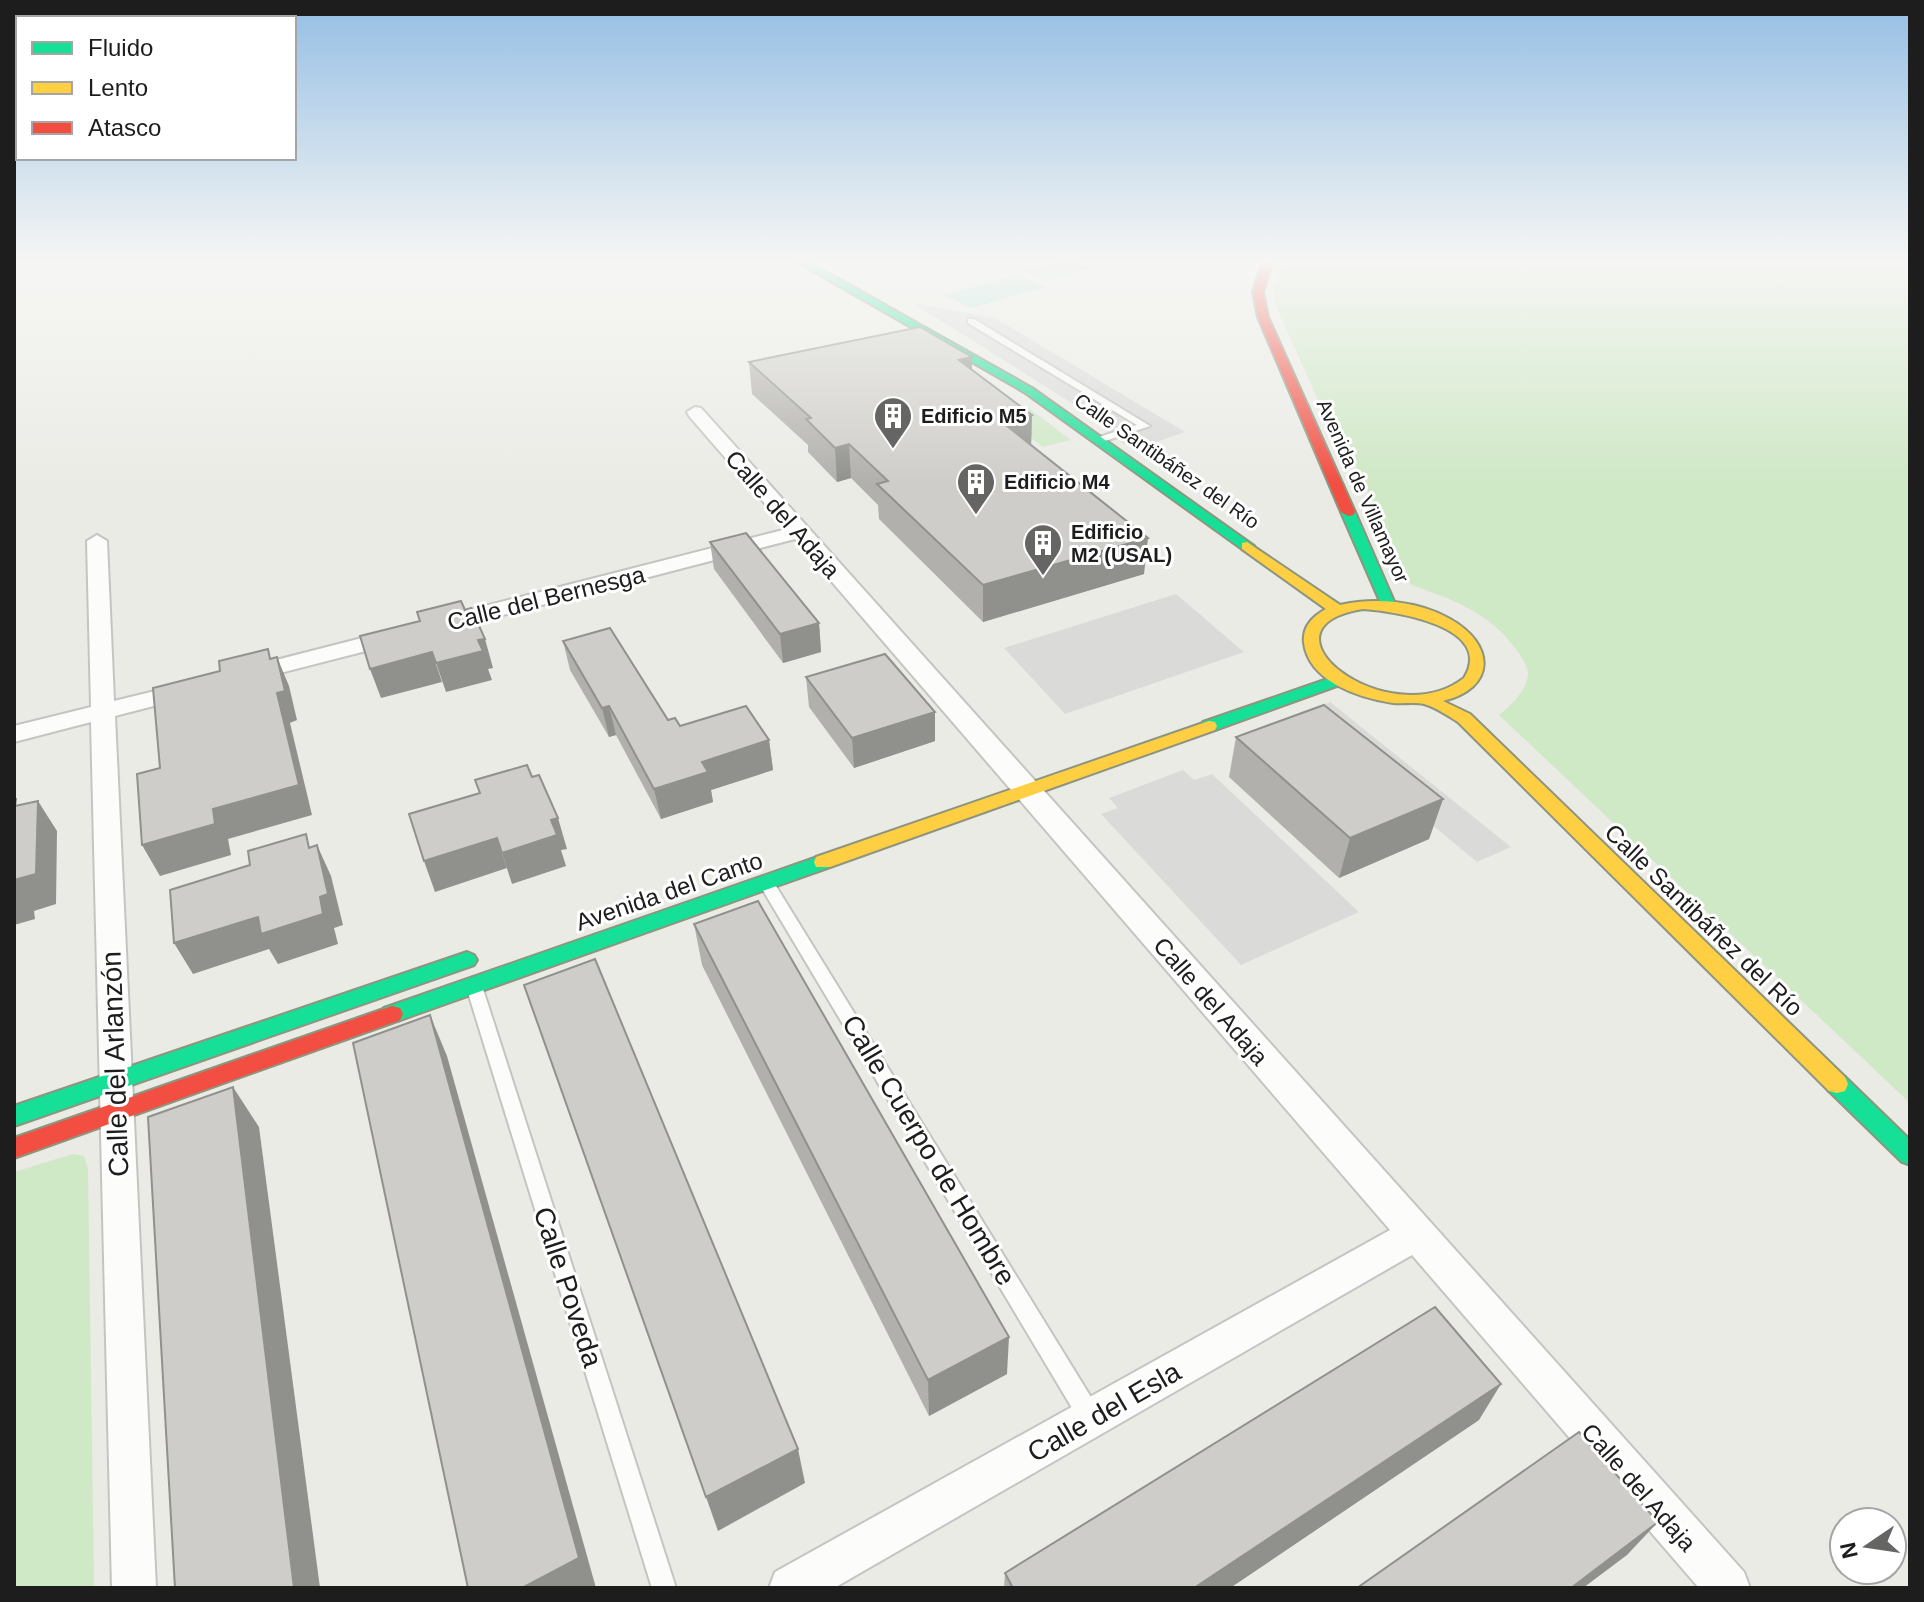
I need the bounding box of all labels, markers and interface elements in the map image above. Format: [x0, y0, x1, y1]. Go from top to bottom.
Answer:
legend [16, 16, 296, 160]
text: Fluido [88, 34, 153, 61]
text: Lento [88, 74, 148, 101]
text: Atasco [88, 114, 161, 141]
street label: Calle Santibáñez del Río [1071, 389, 1263, 533]
building icon: Edificio M5 [872, 395, 914, 450]
street label: Avenida de Villamayor [1313, 396, 1414, 586]
place label: Edificio M5 [921, 405, 1027, 427]
street label: Calle del Adaja [720, 445, 846, 584]
building icon: Edificio M4 [955, 461, 997, 516]
place label: Edificio M4 [1004, 471, 1110, 493]
place label: Edificio M2 (USAL) [1071, 521, 1172, 566]
building icon: Edificio M2 (USAL) [1022, 522, 1064, 577]
street label: Calle del Bernesga [444, 560, 648, 636]
street label: Calle Santibáñez del Río [1600, 819, 1808, 1021]
street label: Avenida del Canto [572, 846, 766, 936]
street label: Calle del Adaja [1148, 932, 1274, 1071]
street label: Calle del Arlanzón [96, 951, 134, 1177]
street label: Calle Cuerpo de Hombre [836, 1009, 1022, 1291]
street label: Calle Poveda [528, 1203, 609, 1371]
street label: Calle del Esla [1022, 1356, 1186, 1468]
street label: Calle del Adaja [1576, 1418, 1702, 1557]
north arrow [1828, 1506, 1908, 1586]
text: N [1835, 1540, 1863, 1561]

